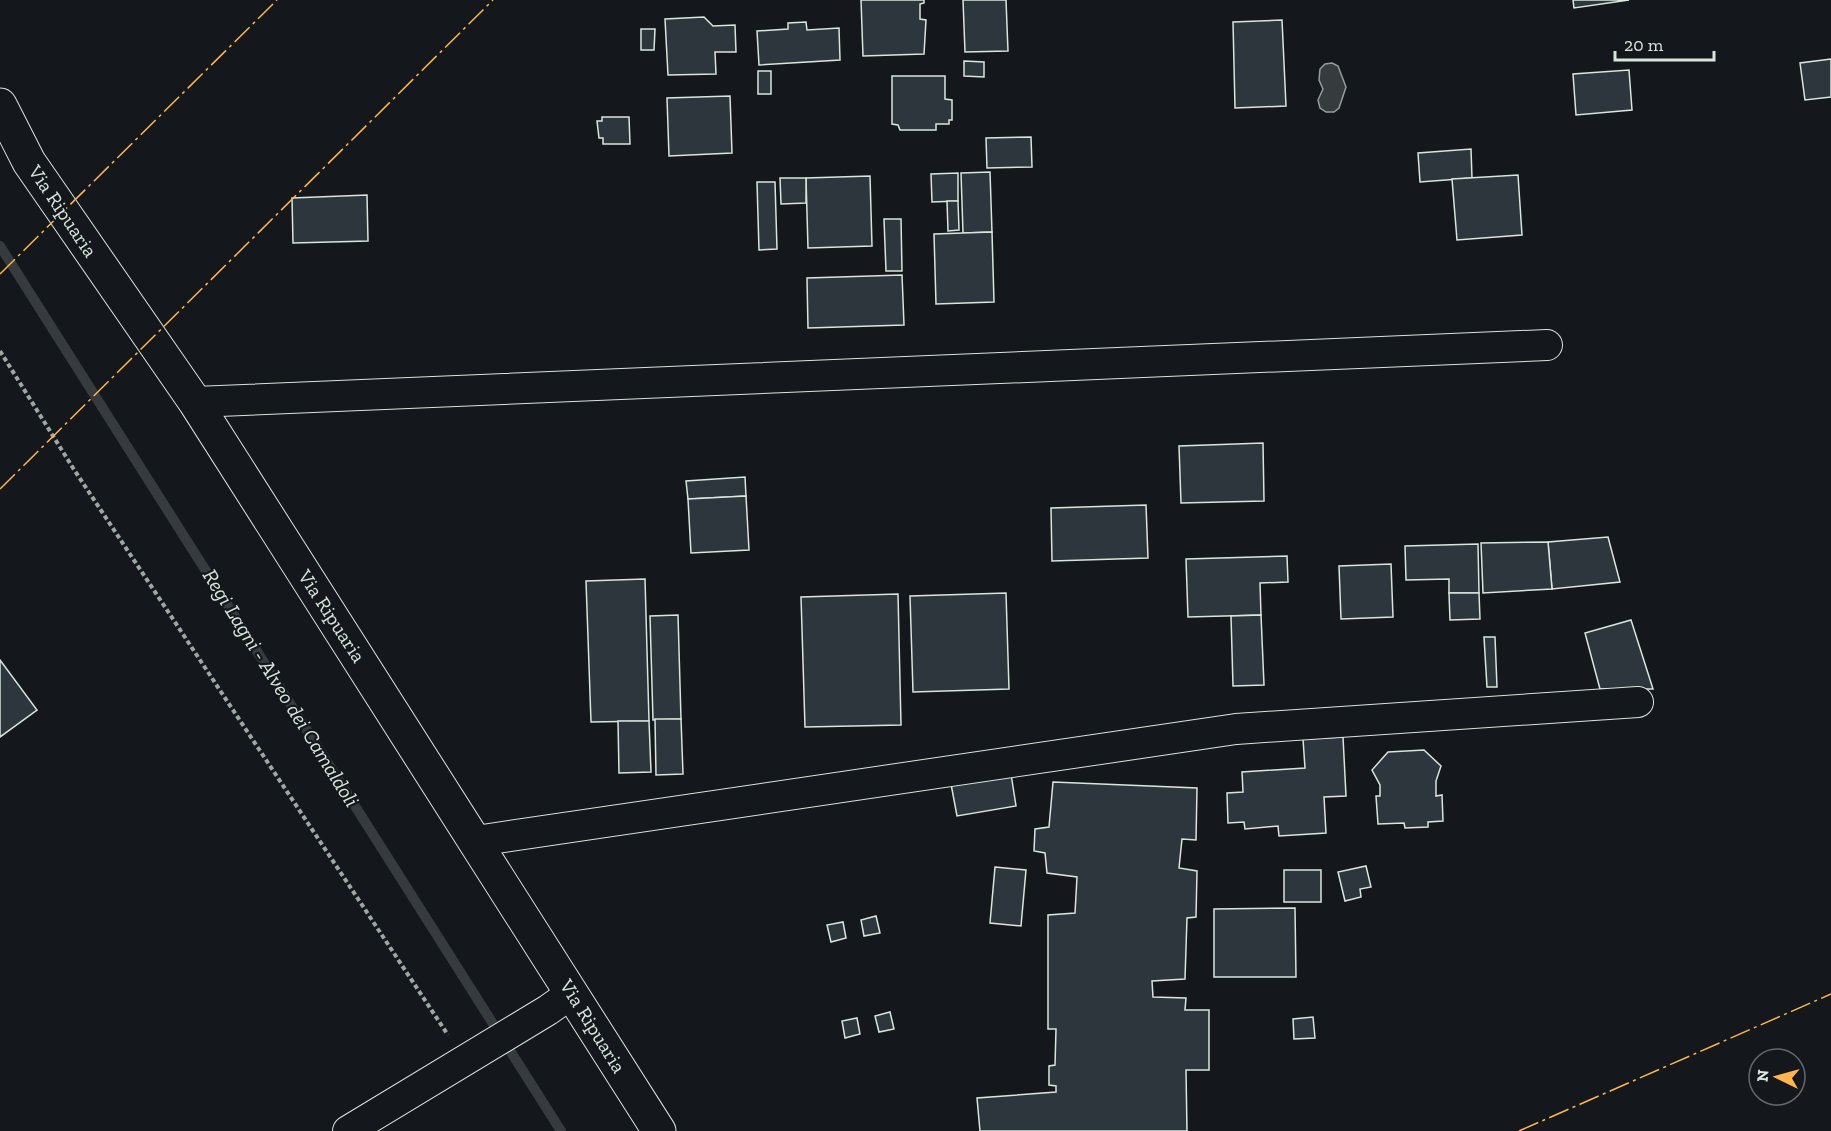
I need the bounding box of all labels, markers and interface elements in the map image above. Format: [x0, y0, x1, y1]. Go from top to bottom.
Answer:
scale bar [1615, 24, 1714, 62]
text: 20 m [1624, 34, 1664, 56]
street label: Via Ripuaria [23, 160, 103, 262]
water label: Regi Lagni - Alveo dei Camaldoli [198, 564, 365, 811]
street label: Via Ripuaria [293, 564, 371, 667]
street label: Via Ripuaria [554, 974, 631, 1078]
north arrow [1747, 1047, 1807, 1107]
text: N [1753, 1069, 1773, 1083]

